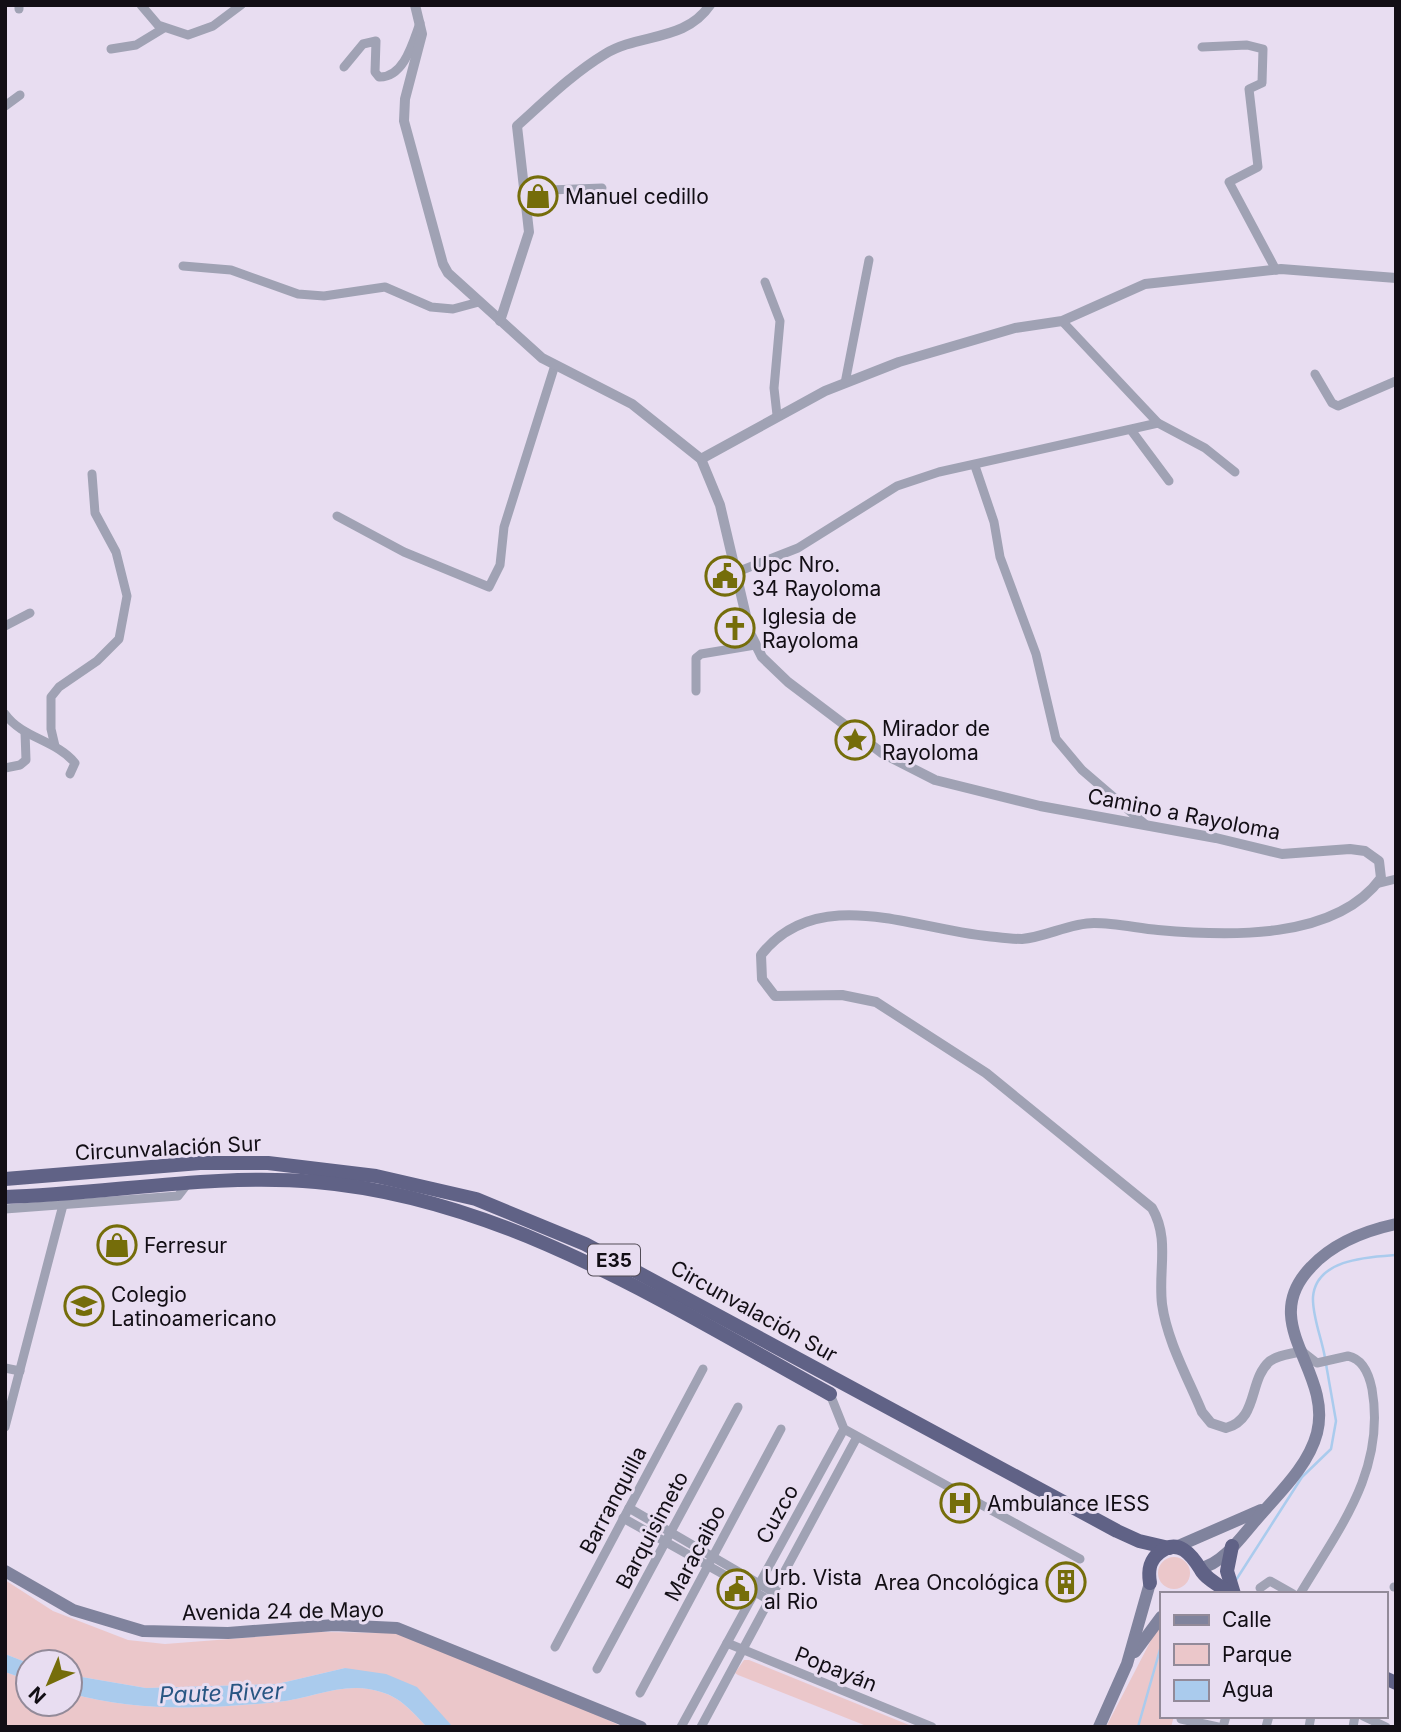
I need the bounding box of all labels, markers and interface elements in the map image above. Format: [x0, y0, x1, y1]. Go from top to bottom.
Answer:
shop icon: Manuel cedillo [517, 175, 559, 217]
place label: Manuel cedillo [565, 184, 709, 209]
place label: Upc Nro. 34 Rayoloma [752, 552, 881, 601]
public building icon: Upc Nro. 34 Rayoloma [704, 555, 746, 597]
place label: Iglesia de Rayoloma [762, 604, 859, 653]
church icon: Iglesia de Rayoloma [714, 607, 756, 649]
place label: Mirador de Rayoloma [882, 716, 990, 765]
place icon: Mirador de Rayoloma [834, 719, 876, 761]
street label: Camino a Rayoloma [1085, 783, 1283, 845]
street label: Circunvalación Sur [74, 1131, 262, 1165]
shop icon: Ferresur [96, 1224, 138, 1266]
place label: Ferresur [144, 1233, 227, 1258]
road number: E35 [588, 1244, 640, 1276]
street label: Circunvalación Sur [666, 1255, 842, 1367]
place label: Colegio Latinoamericano [111, 1282, 277, 1331]
school or university icon: Colegio Latinoamericano [63, 1285, 105, 1327]
street label: Barranquilla [574, 1442, 652, 1558]
street label: Barquisimeto [611, 1467, 693, 1593]
street label: Cuzco [751, 1480, 803, 1548]
hospital icon: Ambulance IESS [939, 1482, 981, 1524]
place label: Ambulance IESS [987, 1491, 1150, 1516]
street label: Maracaibo [659, 1501, 731, 1605]
building icon: Area Oncológica [1045, 1561, 1087, 1603]
place label: Urb. Vista al Rio [764, 1565, 862, 1614]
public building icon: Urb. Vista al Rio [716, 1568, 758, 1610]
place label: Area Oncológica [874, 1570, 1039, 1595]
legend [1160, 1592, 1387, 1718]
street label: Avenida 24 de Mayo [182, 1597, 384, 1625]
text: Calle [1222, 1607, 1272, 1632]
street label: Popayán [791, 1641, 881, 1697]
text: Parque [1222, 1642, 1292, 1667]
north arrow [14, 1648, 84, 1718]
water label: Paute River [158, 1677, 285, 1709]
text: Agua [1222, 1677, 1274, 1702]
text: N [24, 1682, 51, 1708]

